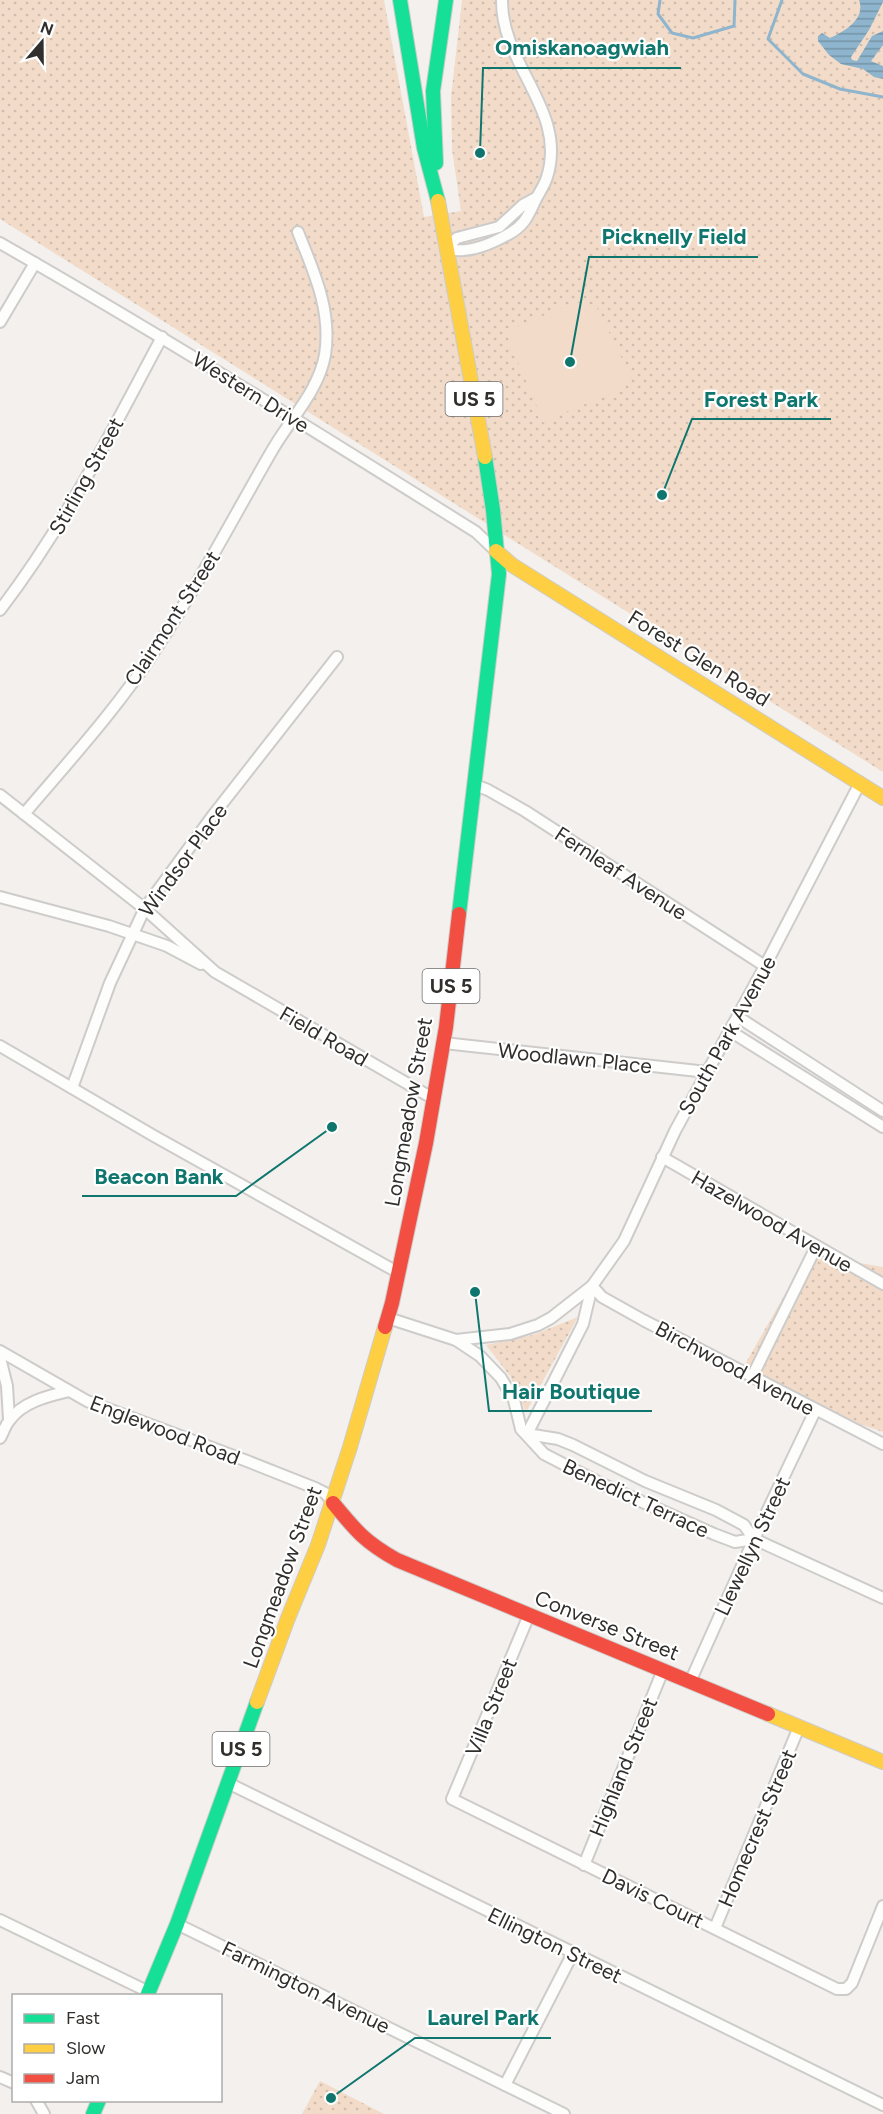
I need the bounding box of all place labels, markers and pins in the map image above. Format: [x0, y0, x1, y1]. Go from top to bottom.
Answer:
callout: Omiskanoagwiah [483, 28, 681, 68]
callout: Picknelly Field [589, 217, 758, 257]
callout: Forest Park [692, 379, 831, 419]
callout: Beacon Bank [82, 1156, 236, 1196]
callout: Hair Boutique [489, 1371, 652, 1411]
callout: Laurel Park [415, 1998, 551, 2038]

